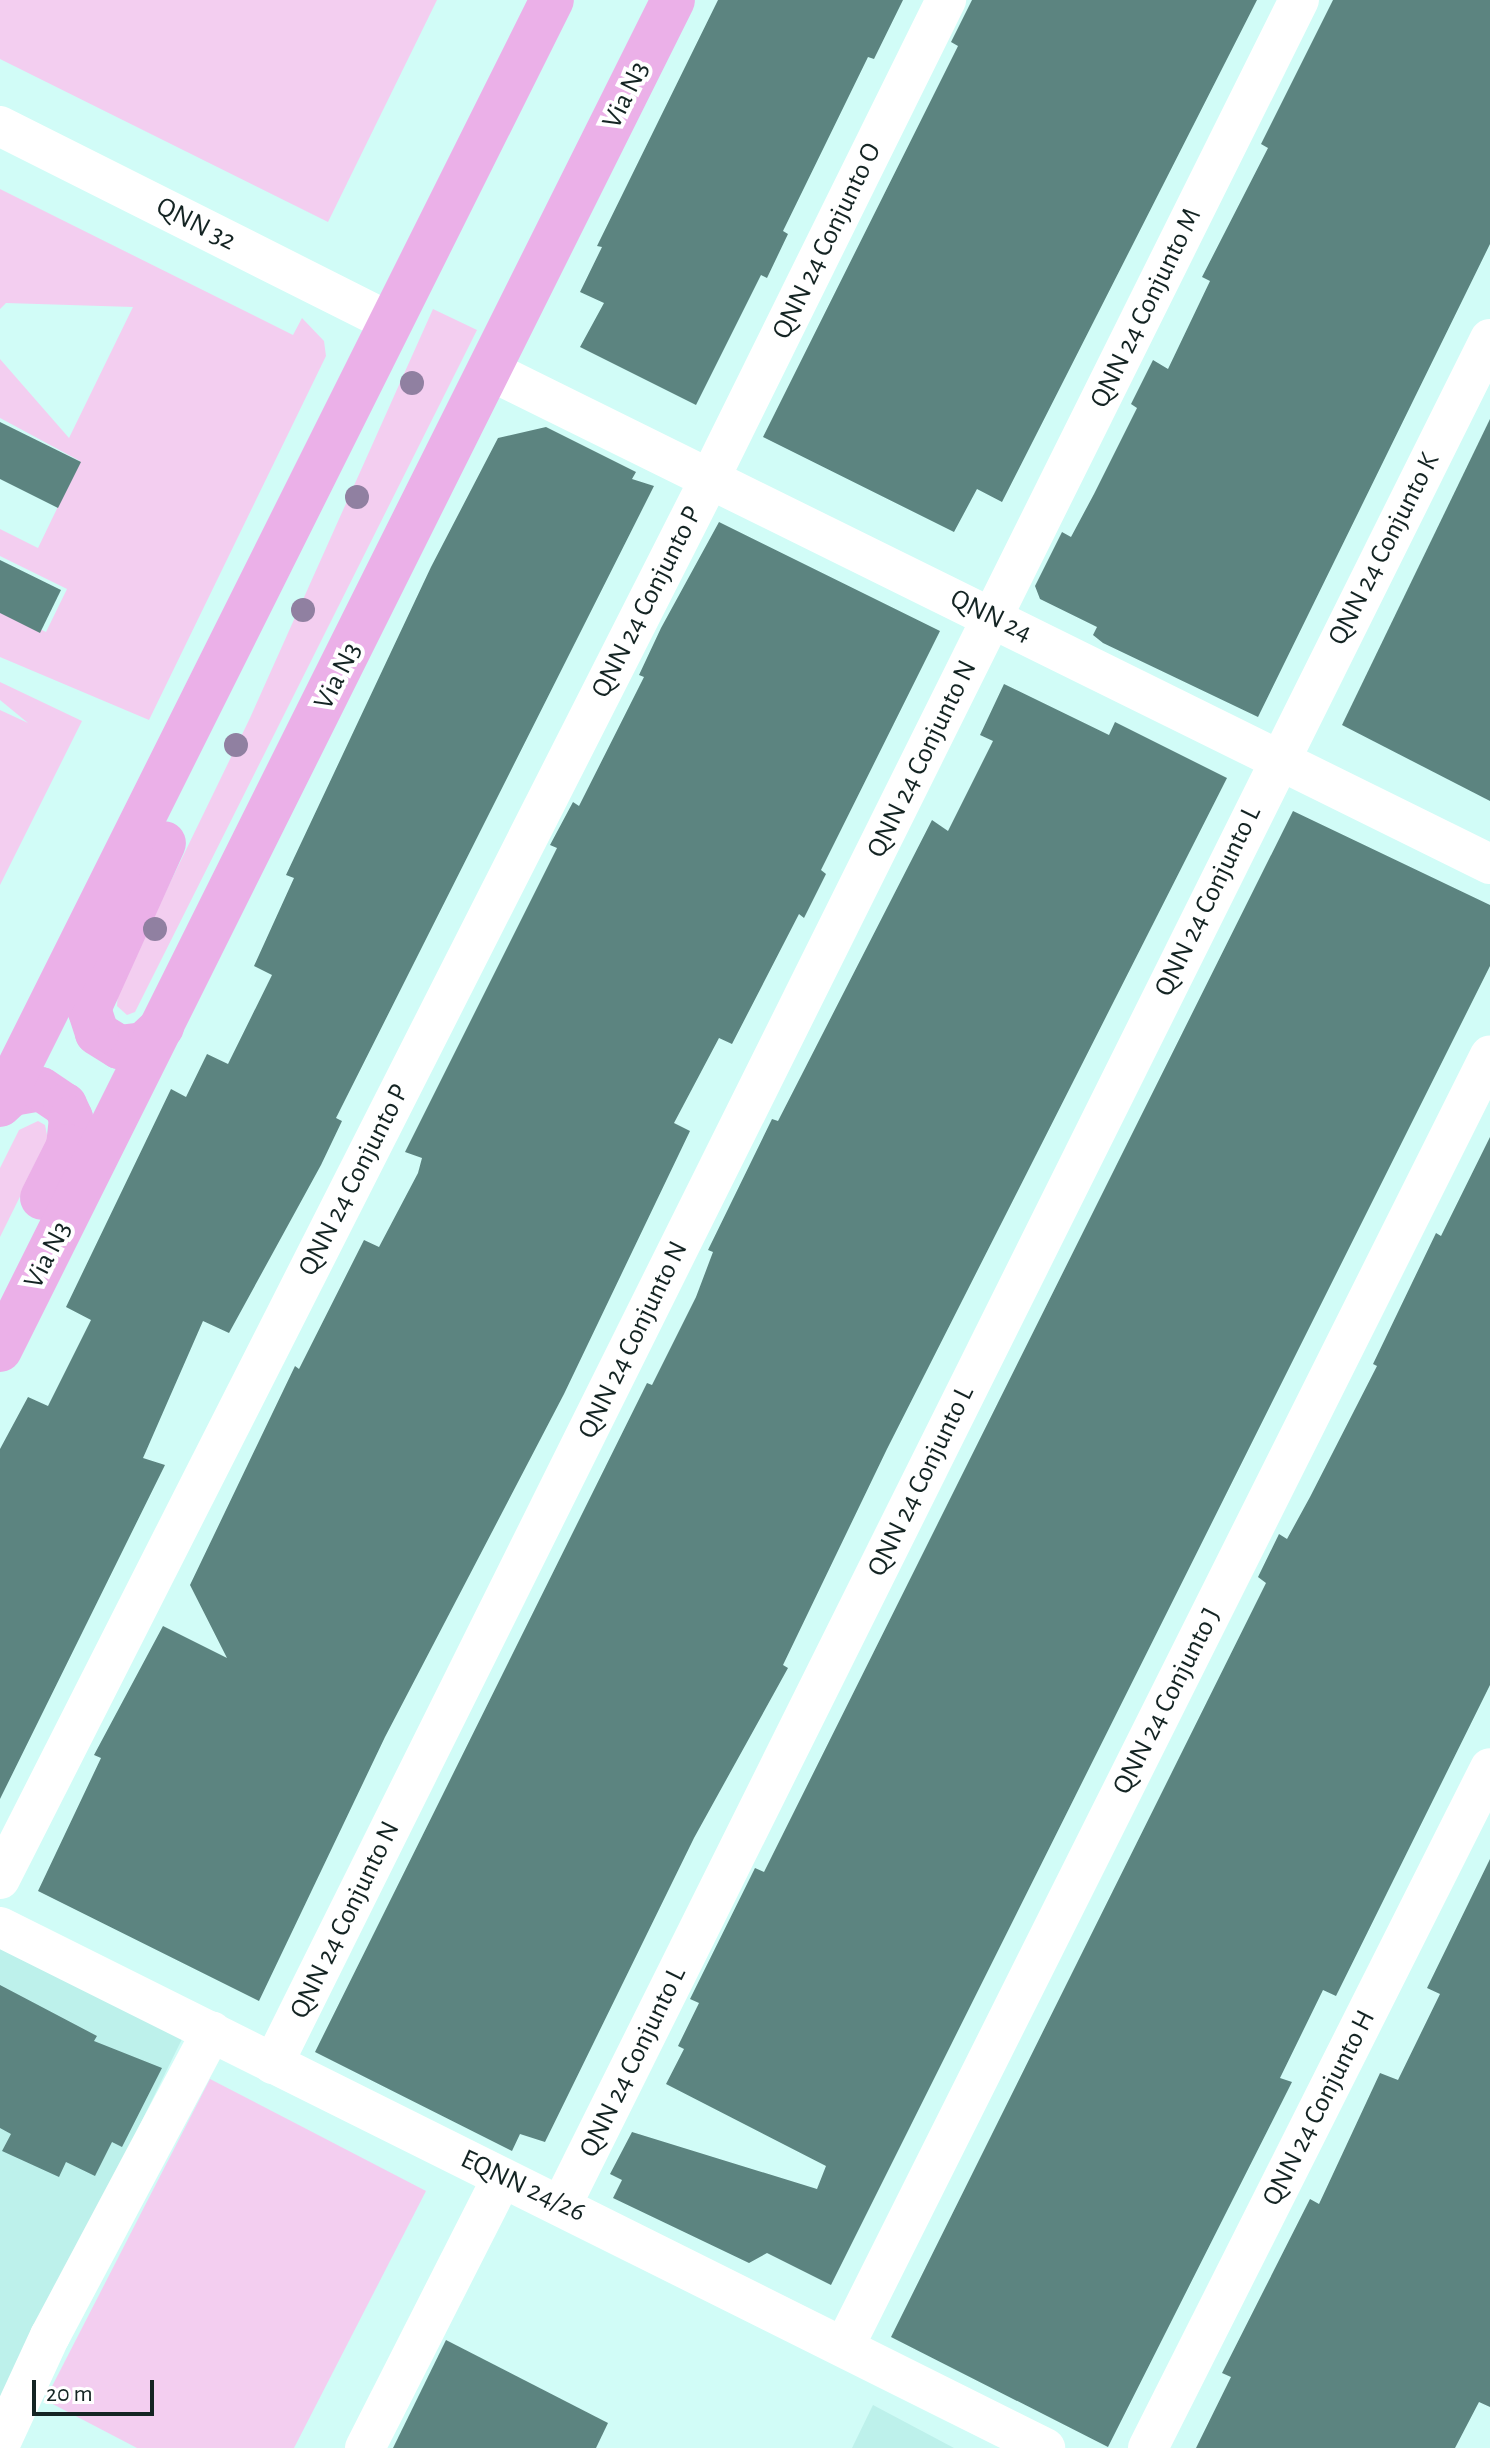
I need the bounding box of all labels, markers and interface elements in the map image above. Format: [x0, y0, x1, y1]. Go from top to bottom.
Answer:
street label: Via N3 [595, 56, 657, 134]
street label: QNN 24 Conjunto O [765, 137, 889, 345]
street label: QNN 32 [150, 190, 242, 258]
street label: QNN 24 Conjunto M [1083, 202, 1209, 414]
street label: QNN 24 Conjunto K [1321, 447, 1447, 651]
street label: QNN 24 Conjunto P [584, 500, 710, 704]
street label: QNN 24 [945, 582, 1037, 650]
street label: Via N3 [307, 637, 369, 715]
street label: QNN 24 Conjunto N [860, 655, 984, 863]
street label: QNN 24 Conjunto L [1147, 800, 1269, 1002]
street label: QNN 24 Conjunto P [291, 1078, 417, 1282]
street label: Via N3 [17, 1216, 79, 1294]
street label: QNN 24 Conjunto N [571, 1236, 695, 1444]
street label: QNN 24 Conjunto L [860, 1380, 982, 1582]
street label: QNN 24 Conjunto J [1106, 1602, 1228, 1800]
street label: QNN 24 Conjunto N [283, 1816, 407, 2024]
street label: QNN 24 Conjunto L [572, 1961, 694, 2163]
street label: QNN 24 Conjunto H [1255, 2004, 1383, 2212]
street label: EQNN 24/26 [455, 2142, 591, 2230]
scale bar [36, 2364, 158, 2414]
text: 20 m [46, 2382, 93, 2406]

